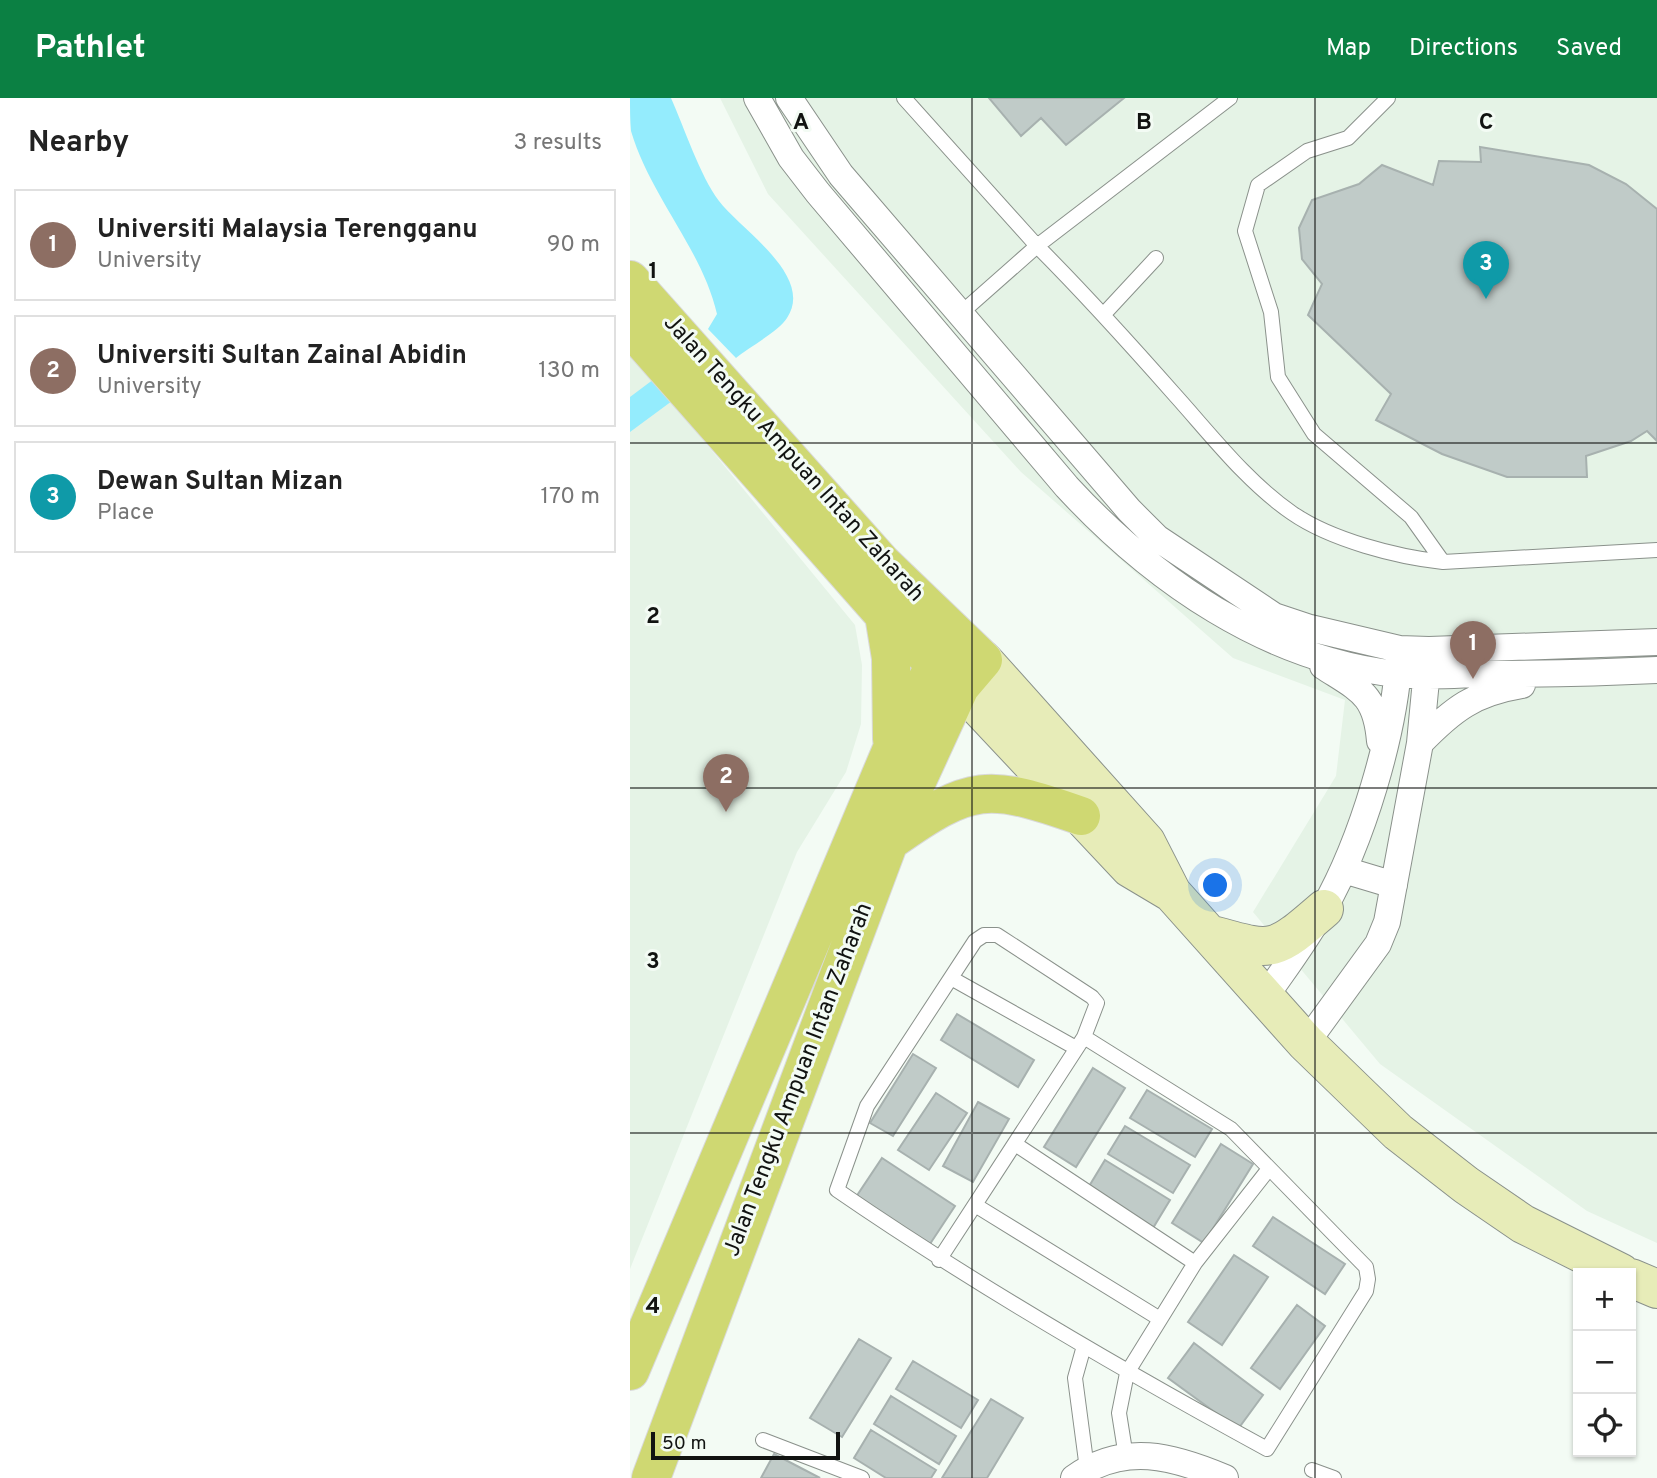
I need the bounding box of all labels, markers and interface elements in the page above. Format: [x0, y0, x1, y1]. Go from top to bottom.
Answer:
text: Pathlet [35, 28, 146, 70]
text: Map [1326, 34, 1371, 64]
text: Directions [1409, 34, 1518, 64]
text: Saved [1556, 34, 1622, 64]
text: A [793, 109, 809, 138]
text: B [1136, 109, 1152, 138]
text: C [1479, 109, 1493, 138]
text: Nearby [28, 125, 129, 162]
text: 3 results [513, 129, 602, 158]
text: Universiti Malaysia Terengganu [97, 214, 478, 247]
text: 1 [48, 231, 58, 260]
text: 90 m [547, 231, 600, 260]
pin: 3 [1463, 241, 1509, 299]
text: University [97, 247, 202, 276]
text: 1 [648, 258, 658, 287]
street label: Jalan Tengku Ampuan Intan Zaharah [656, 309, 930, 609]
text: Universiti Sultan Zainal Abidin [97, 340, 467, 373]
text: 2 [46, 357, 60, 386]
text: 130 m [538, 357, 600, 386]
text: University [97, 373, 202, 402]
text: Dewan Sultan Mizan [97, 466, 343, 499]
text: 3 [46, 483, 60, 512]
text: 170 m [541, 483, 600, 512]
text: Place [97, 499, 154, 528]
text: 2 [646, 603, 660, 632]
pin: 1 [1450, 621, 1496, 679]
pin: 2 [703, 754, 749, 812]
your location [1198, 868, 1232, 902]
street label: Jalan Tengku Ampuan Intan Zaharah [718, 899, 880, 1261]
text: 3 [646, 948, 660, 977]
map controls [1573, 1268, 1636, 1457]
button: + [1573, 1268, 1636, 1331]
text: 4 [646, 1293, 660, 1322]
button: − [1573, 1331, 1636, 1394]
button: locate [1573, 1394, 1636, 1457]
scale bar [651, 1429, 840, 1461]
text: 50 m [662, 1432, 707, 1456]

